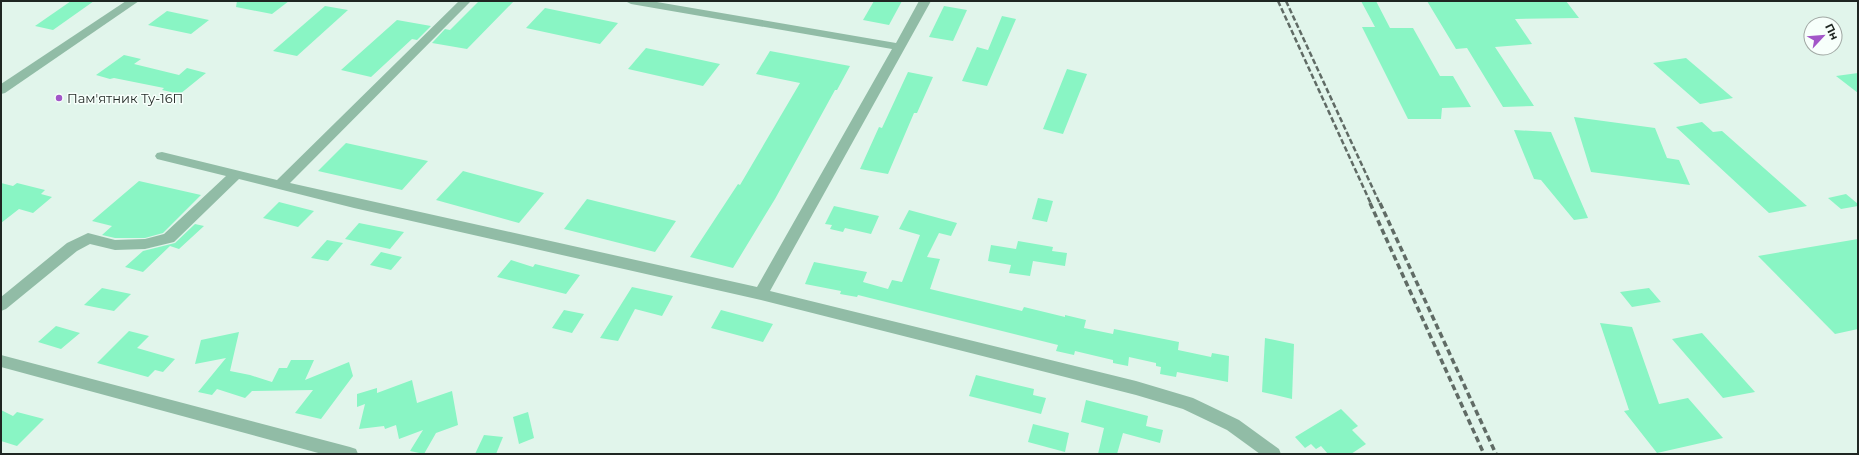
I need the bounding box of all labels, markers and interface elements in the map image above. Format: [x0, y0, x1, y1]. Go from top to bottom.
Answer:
north arrow [1803, 16, 1843, 56]
text: Пн [1822, 21, 1842, 42]
place label: Пам'ятник Ту-16П [67, 90, 183, 106]
marker: Пам'ятник Ту-16П [54, 93, 64, 103]

